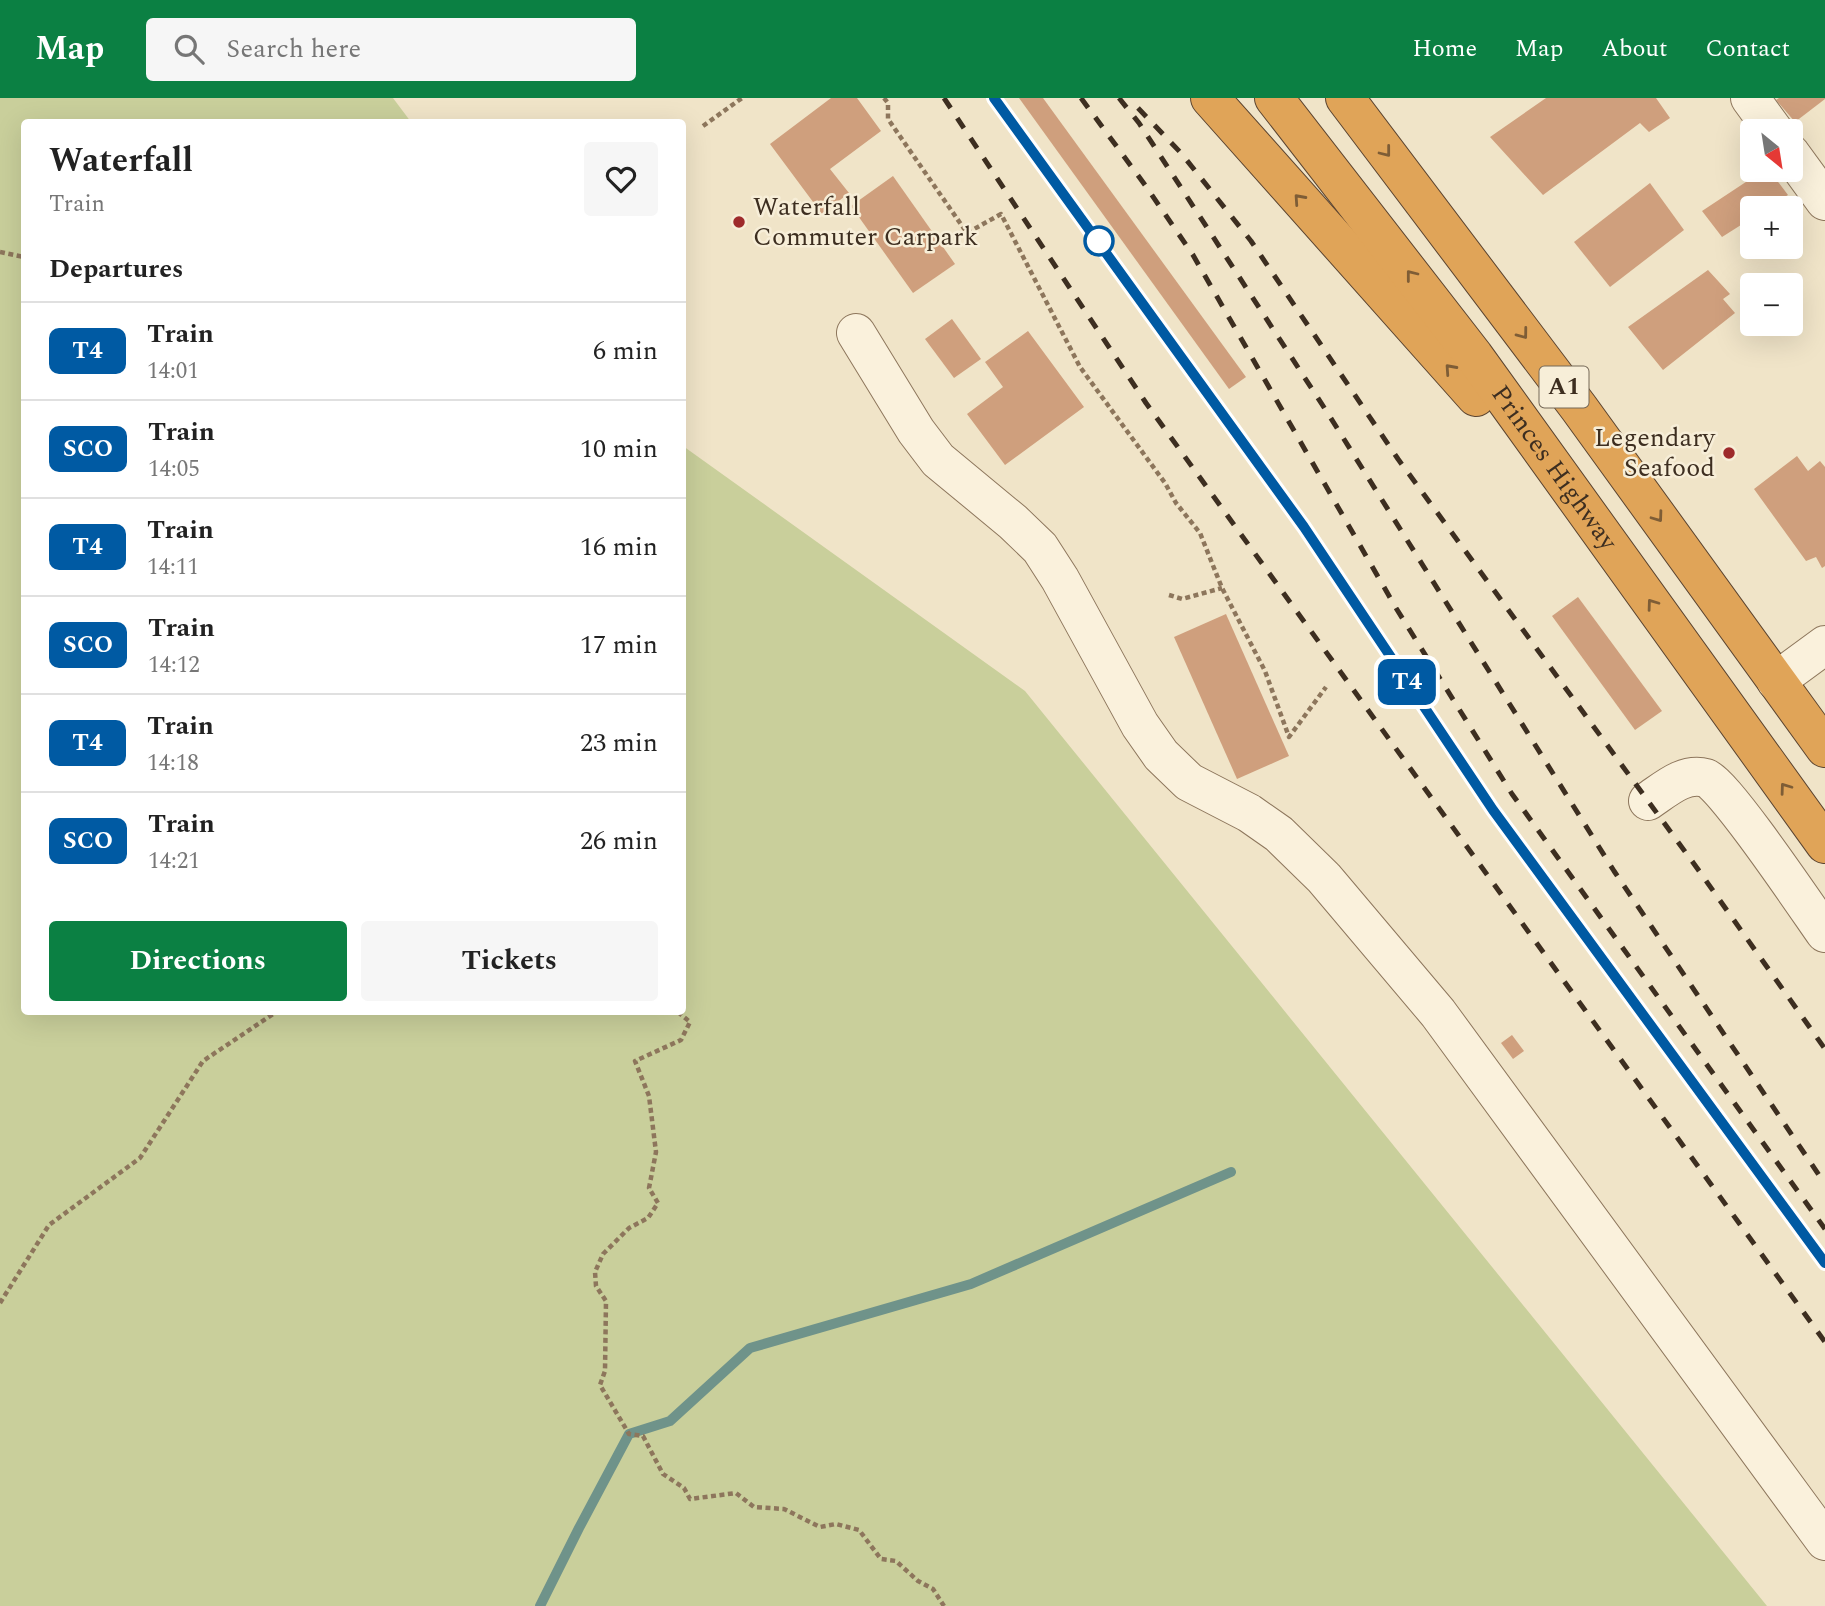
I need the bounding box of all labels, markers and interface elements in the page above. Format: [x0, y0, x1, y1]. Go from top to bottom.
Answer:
search box [146, 18, 636, 81]
text: Map [35, 24, 104, 74]
text: Search here [226, 29, 361, 69]
icon: search [170, 30, 208, 68]
text: Home [1412, 31, 1477, 67]
text: Map [1515, 31, 1563, 67]
text: About [1601, 31, 1667, 67]
text: Contact [1705, 31, 1790, 67]
north arrow [1740, 119, 1802, 182]
map controls [1740, 119, 1803, 336]
text: Waterfall [49, 136, 193, 186]
button: heart [584, 142, 658, 216]
one-way arrow [1378, 144, 1391, 157]
text: Train [49, 187, 105, 222]
place label: Waterfall Commuter Carpark [753, 187, 978, 257]
one-way arrow [1295, 194, 1308, 207]
button: + [1740, 196, 1803, 259]
marker: Waterfall Commuter Carpark [731, 214, 747, 230]
unlabelled marker [1084, 226, 1114, 256]
text: Departures [49, 249, 183, 289]
one-way arrow [1406, 270, 1419, 283]
button: − [1740, 273, 1803, 336]
text: Train [147, 314, 214, 354]
one-way arrow [1515, 326, 1528, 338]
text: 6 min [593, 331, 658, 371]
text: T4 [72, 333, 103, 369]
text: 14:01 [147, 354, 199, 389]
one-way arrow [1446, 364, 1459, 377]
road number: A1 [1540, 366, 1588, 408]
street label: Princes Highway [1481, 377, 1628, 560]
text: Train [148, 412, 215, 452]
place label: Legendary Seafood [1594, 418, 1717, 488]
text: 10 min [580, 429, 658, 469]
text: SCO [63, 431, 113, 467]
marker: Legendary Seafood [1721, 445, 1737, 461]
text: 14:05 [148, 452, 200, 487]
one-way arrow [1650, 509, 1662, 522]
text: Train [147, 510, 214, 550]
text: 16 min [580, 527, 658, 567]
text: T4 [72, 529, 103, 565]
text: 14:11 [147, 550, 199, 585]
one-way arrow [1648, 599, 1661, 612]
text: Train [148, 608, 215, 648]
text: 17 min [580, 625, 658, 665]
text: SCO [63, 627, 113, 663]
text: 14:12 [148, 648, 200, 683]
line badge: T4 [1376, 659, 1438, 705]
text: T4 [1392, 664, 1422, 700]
text: Train [147, 706, 214, 746]
text: 23 min [580, 723, 658, 763]
text: T4 [72, 725, 103, 761]
text: 14:18 [147, 746, 199, 781]
one-way arrow [1781, 783, 1793, 796]
text: Train [148, 804, 215, 844]
text: 26 min [580, 821, 658, 861]
text: SCO [63, 823, 113, 859]
text: 14:21 [148, 844, 200, 879]
button: Directions [49, 921, 347, 1001]
button: Tickets [361, 921, 658, 1001]

